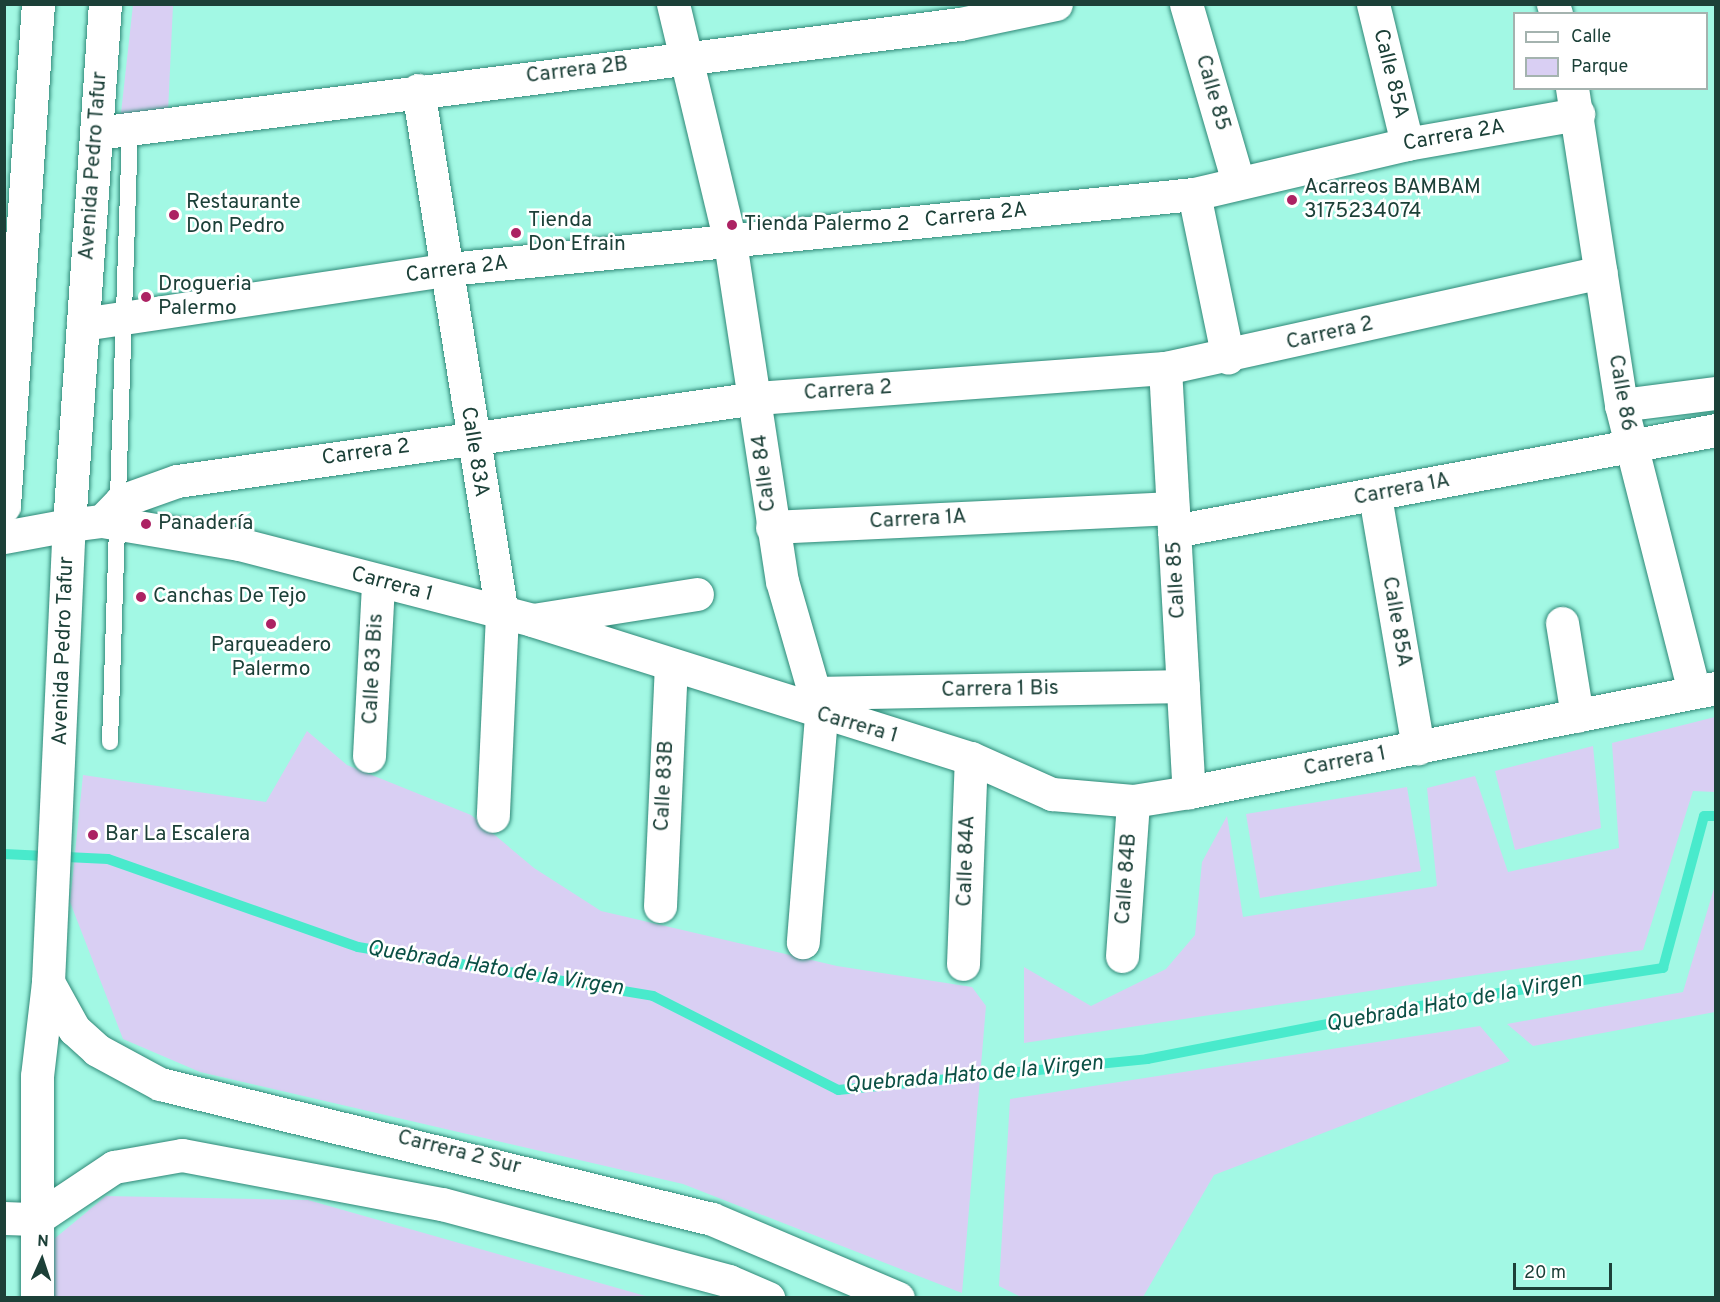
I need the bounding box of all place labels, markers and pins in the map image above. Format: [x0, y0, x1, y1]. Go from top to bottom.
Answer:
place label: Acarreos BAMBAM 3175234074 [1304, 175, 1481, 225]
place label: Restaurante Don Pedro [186, 190, 301, 240]
marker: Acarreos BAMBAM 3175234074 [1285, 193, 1299, 207]
marker: Restaurante Don Pedro [167, 208, 181, 222]
place label: Tienda Don Efrain [528, 208, 626, 258]
place label: Tienda Palermo 2 [744, 212, 910, 238]
marker: Tienda Palermo 2 [725, 218, 739, 232]
marker: Tienda Don Efrain [509, 226, 523, 240]
place label: Drogueria Palermo [158, 272, 252, 322]
marker: Drogueria Palermo [139, 290, 153, 304]
place label: Panadería [158, 511, 253, 537]
marker: Panadería [139, 517, 153, 531]
place label: Canchas De Tejo [153, 584, 307, 610]
marker: Canchas De Tejo [134, 590, 148, 604]
marker: Parqueadero Palermo [264, 617, 278, 631]
place label: Parqueadero Palermo [211, 633, 331, 683]
place label: Bar La Escalera [105, 822, 250, 848]
marker: Bar La Escalera [86, 828, 100, 842]

